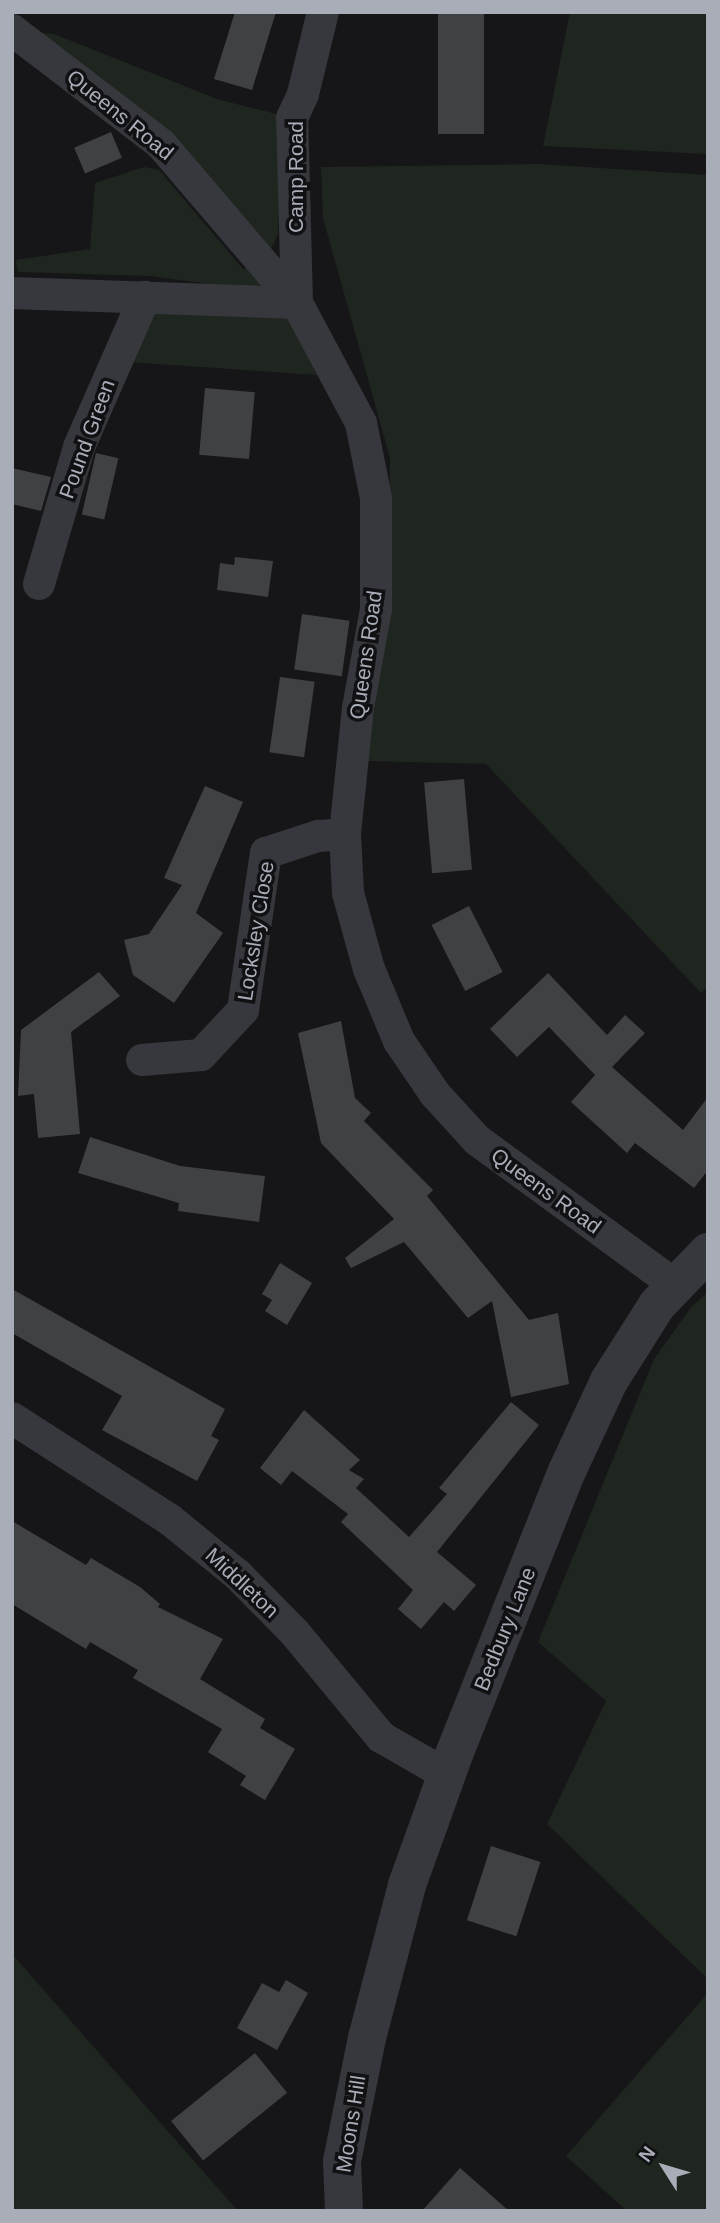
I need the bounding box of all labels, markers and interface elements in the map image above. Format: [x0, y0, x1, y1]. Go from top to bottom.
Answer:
street label: Queens Road [62, 64, 178, 166]
street label: Camp Road [283, 121, 309, 233]
street label: Pound Green [54, 376, 120, 502]
street label: Queens Road [345, 589, 387, 721]
street label: Locksley Close [233, 859, 279, 1003]
street label: Queens Road [486, 1143, 606, 1239]
street label: Middleton [200, 1543, 284, 1623]
street label: Bedbury Lane [469, 1564, 541, 1694]
street label: Moons Hill [331, 2074, 371, 2174]
north arrow [629, 2132, 699, 2202]
text: N [634, 2142, 659, 2166]

